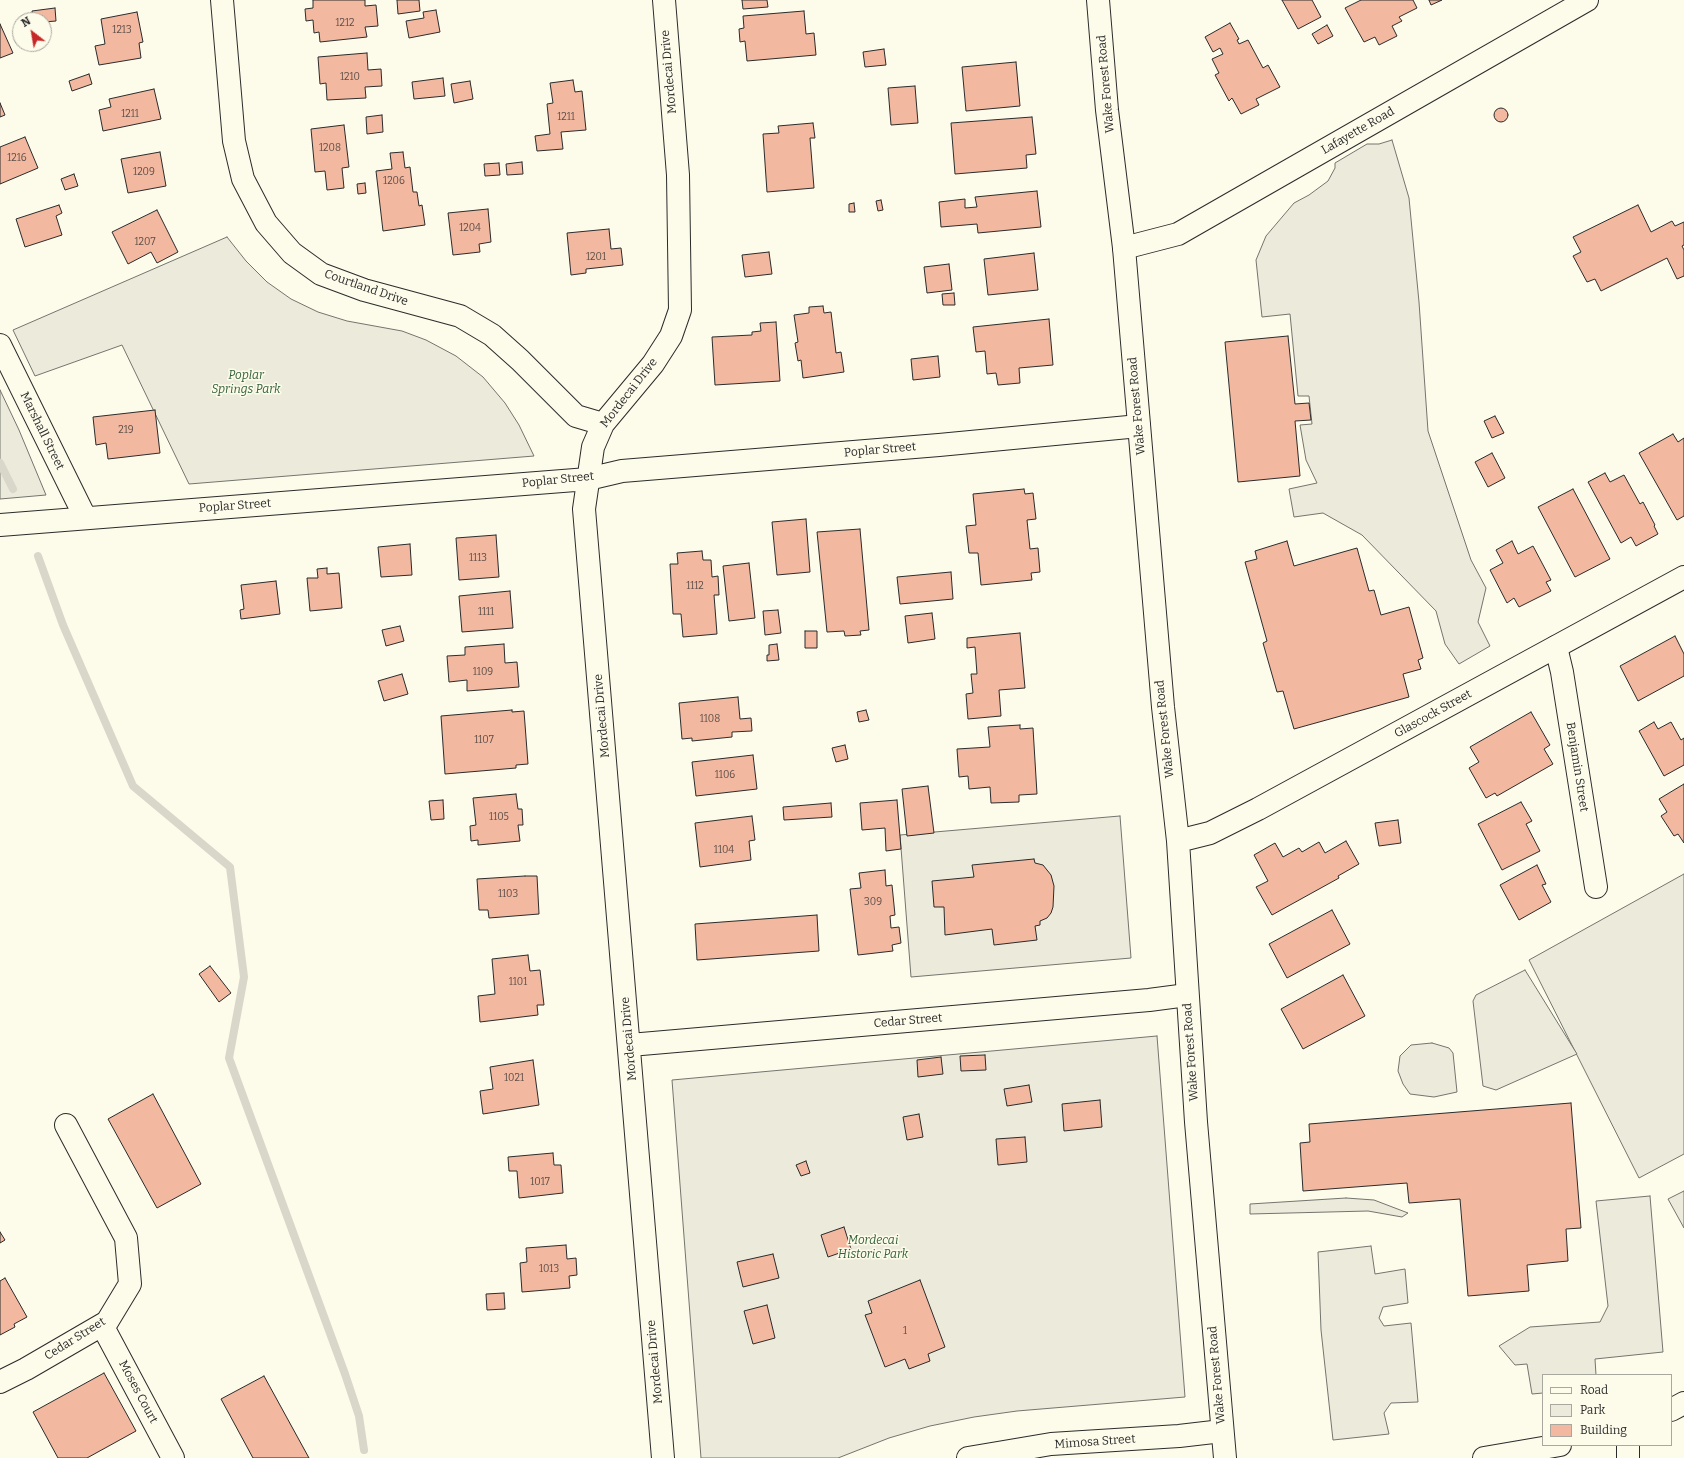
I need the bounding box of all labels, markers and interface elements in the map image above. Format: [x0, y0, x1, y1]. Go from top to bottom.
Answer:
north arrow [12, 12, 52, 52]
text: N [19, 14, 33, 30]
house number: 1212 [336, 17, 354, 29]
house number: 1213 [112, 24, 132, 36]
street label: Mordecai Drive [658, 29, 680, 115]
street label: Wake Forest Road [1095, 34, 1117, 134]
house number: 1210 [340, 71, 360, 83]
street label: Lafayette Road [1319, 104, 1397, 158]
house number: 1211 [121, 108, 139, 120]
house number: 1211 [557, 111, 575, 123]
house number: 1208 [319, 142, 341, 154]
house number: 1216 [7, 152, 27, 164]
house number: 1209 [133, 166, 155, 178]
house number: 1206 [383, 175, 405, 187]
house number: 1204 [459, 222, 481, 234]
house number: 1207 [135, 236, 155, 248]
house number: 1201 [586, 251, 606, 263]
street label: Courtland Drive [322, 267, 410, 309]
street label: Mordecai Drive [597, 355, 661, 431]
street label: Wake Forest Road [1126, 356, 1148, 456]
park label: Poplar Springs Park [211, 369, 281, 397]
street label: Marshall Street [17, 390, 67, 472]
house number: 219 [118, 424, 134, 436]
street label: Poplar Street [843, 440, 917, 460]
street label: Poplar Street [521, 469, 595, 491]
street label: Poplar Street [198, 496, 272, 516]
house number: 1113 [469, 552, 487, 564]
house number: 1112 [686, 580, 704, 592]
house number: 1111 [478, 606, 494, 618]
house number: 1109 [473, 666, 493, 678]
street label: Mordecai Drive [591, 673, 613, 759]
street label: Wake Forest Road [1153, 679, 1177, 779]
street label: Glascock Street [1392, 687, 1474, 741]
house number: 1108 [700, 713, 720, 725]
street label: Benjamin Street [1563, 721, 1591, 813]
house number: 1107 [474, 734, 494, 746]
house number: 1106 [715, 769, 735, 781]
house number: 1105 [489, 811, 509, 823]
house number: 1104 [714, 844, 734, 856]
house number: 1103 [498, 888, 518, 900]
house number: 309 [864, 896, 882, 908]
house number: 1101 [509, 976, 527, 988]
street label: Mordecai Drive [618, 996, 640, 1082]
street label: Wake Forest Road [1180, 1002, 1202, 1102]
street label: Cedar Street [873, 1011, 943, 1031]
house number: 1021 [504, 1072, 524, 1084]
house number: 1017 [530, 1176, 550, 1188]
park label: Mordecai Historic Park [838, 1234, 908, 1262]
house number: 1013 [539, 1263, 559, 1275]
street label: Cedar Street [42, 1315, 108, 1363]
street label: Mordecai Drive [644, 1319, 666, 1405]
house number: 1 [903, 1325, 907, 1337]
street label: Wake Forest Road [1206, 1325, 1228, 1425]
street label: Moses Court [115, 1358, 161, 1426]
legend [1542, 1374, 1672, 1446]
text: Road [1580, 1383, 1608, 1397]
text: Park [1580, 1403, 1605, 1417]
text: Building [1580, 1423, 1627, 1437]
street label: Mimosa Street [1054, 1432, 1136, 1452]

